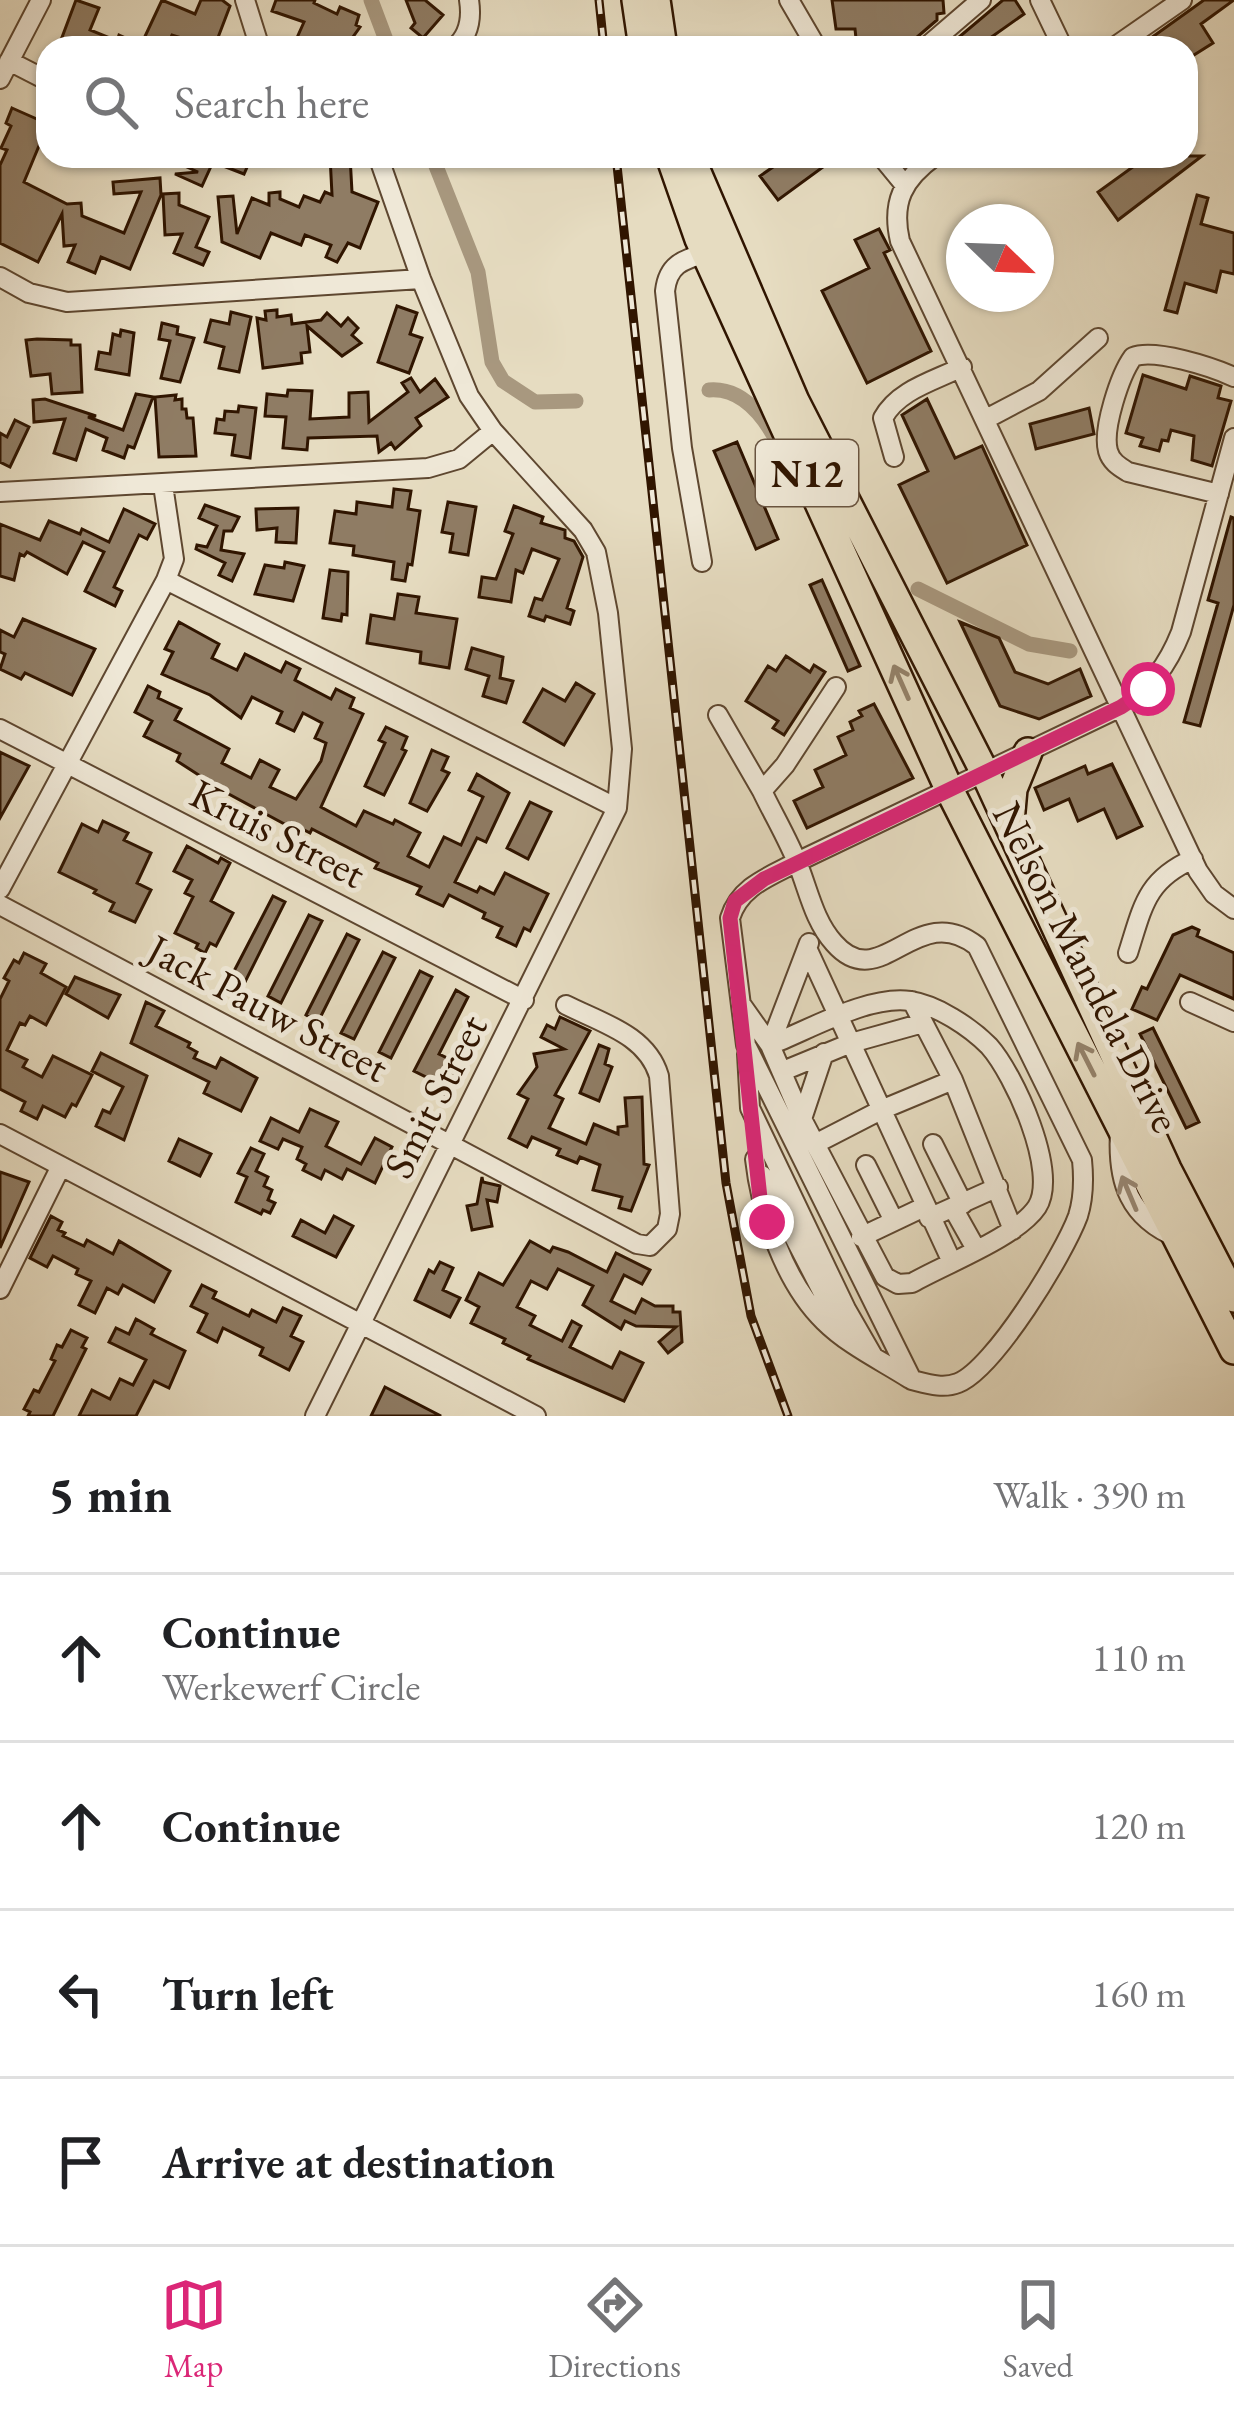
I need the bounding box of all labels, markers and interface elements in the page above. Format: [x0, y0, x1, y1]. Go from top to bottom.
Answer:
search box [36, 36, 1198, 168]
icon: search [78, 69, 144, 135]
text: Search here [174, 73, 369, 131]
north arrow [946, 204, 1054, 312]
road number: N12 [756, 440, 858, 506]
route start [1121, 662, 1175, 716]
one-way arrow [889, 665, 911, 701]
street label: Kruis Street [181, 766, 375, 900]
street label: Nelson Mandela Drive [980, 793, 1194, 1141]
street label: Jack Pauw Street [135, 920, 398, 1095]
street label: Smit Street [370, 1005, 500, 1187]
one-way arrow [1074, 1041, 1097, 1077]
one-way arrow [1117, 1175, 1138, 1212]
route end [740, 1195, 794, 1249]
text: 5 min [48, 1461, 172, 1527]
text: Walk · 390 m [993, 1469, 1186, 1520]
text: Continue [162, 1603, 340, 1661]
icon: ahead [48, 1625, 114, 1691]
text: 110 m [1092, 1632, 1186, 1683]
text: Werkewerf Circle [162, 1661, 420, 1712]
icon: ahead [48, 1793, 114, 1859]
text: Continue [162, 1797, 340, 1855]
text: 120 m [1092, 1800, 1186, 1851]
icon: left [48, 1961, 114, 2027]
text: Turn left [162, 1965, 334, 2023]
text: 160 m [1092, 1968, 1186, 2019]
icon: arrive [48, 2129, 114, 2195]
text: Arrive at destination [162, 2133, 555, 2191]
tab: Map [161, 2272, 227, 2387]
tab: Directions [548, 2272, 681, 2387]
tab: Saved [1003, 2272, 1073, 2387]

